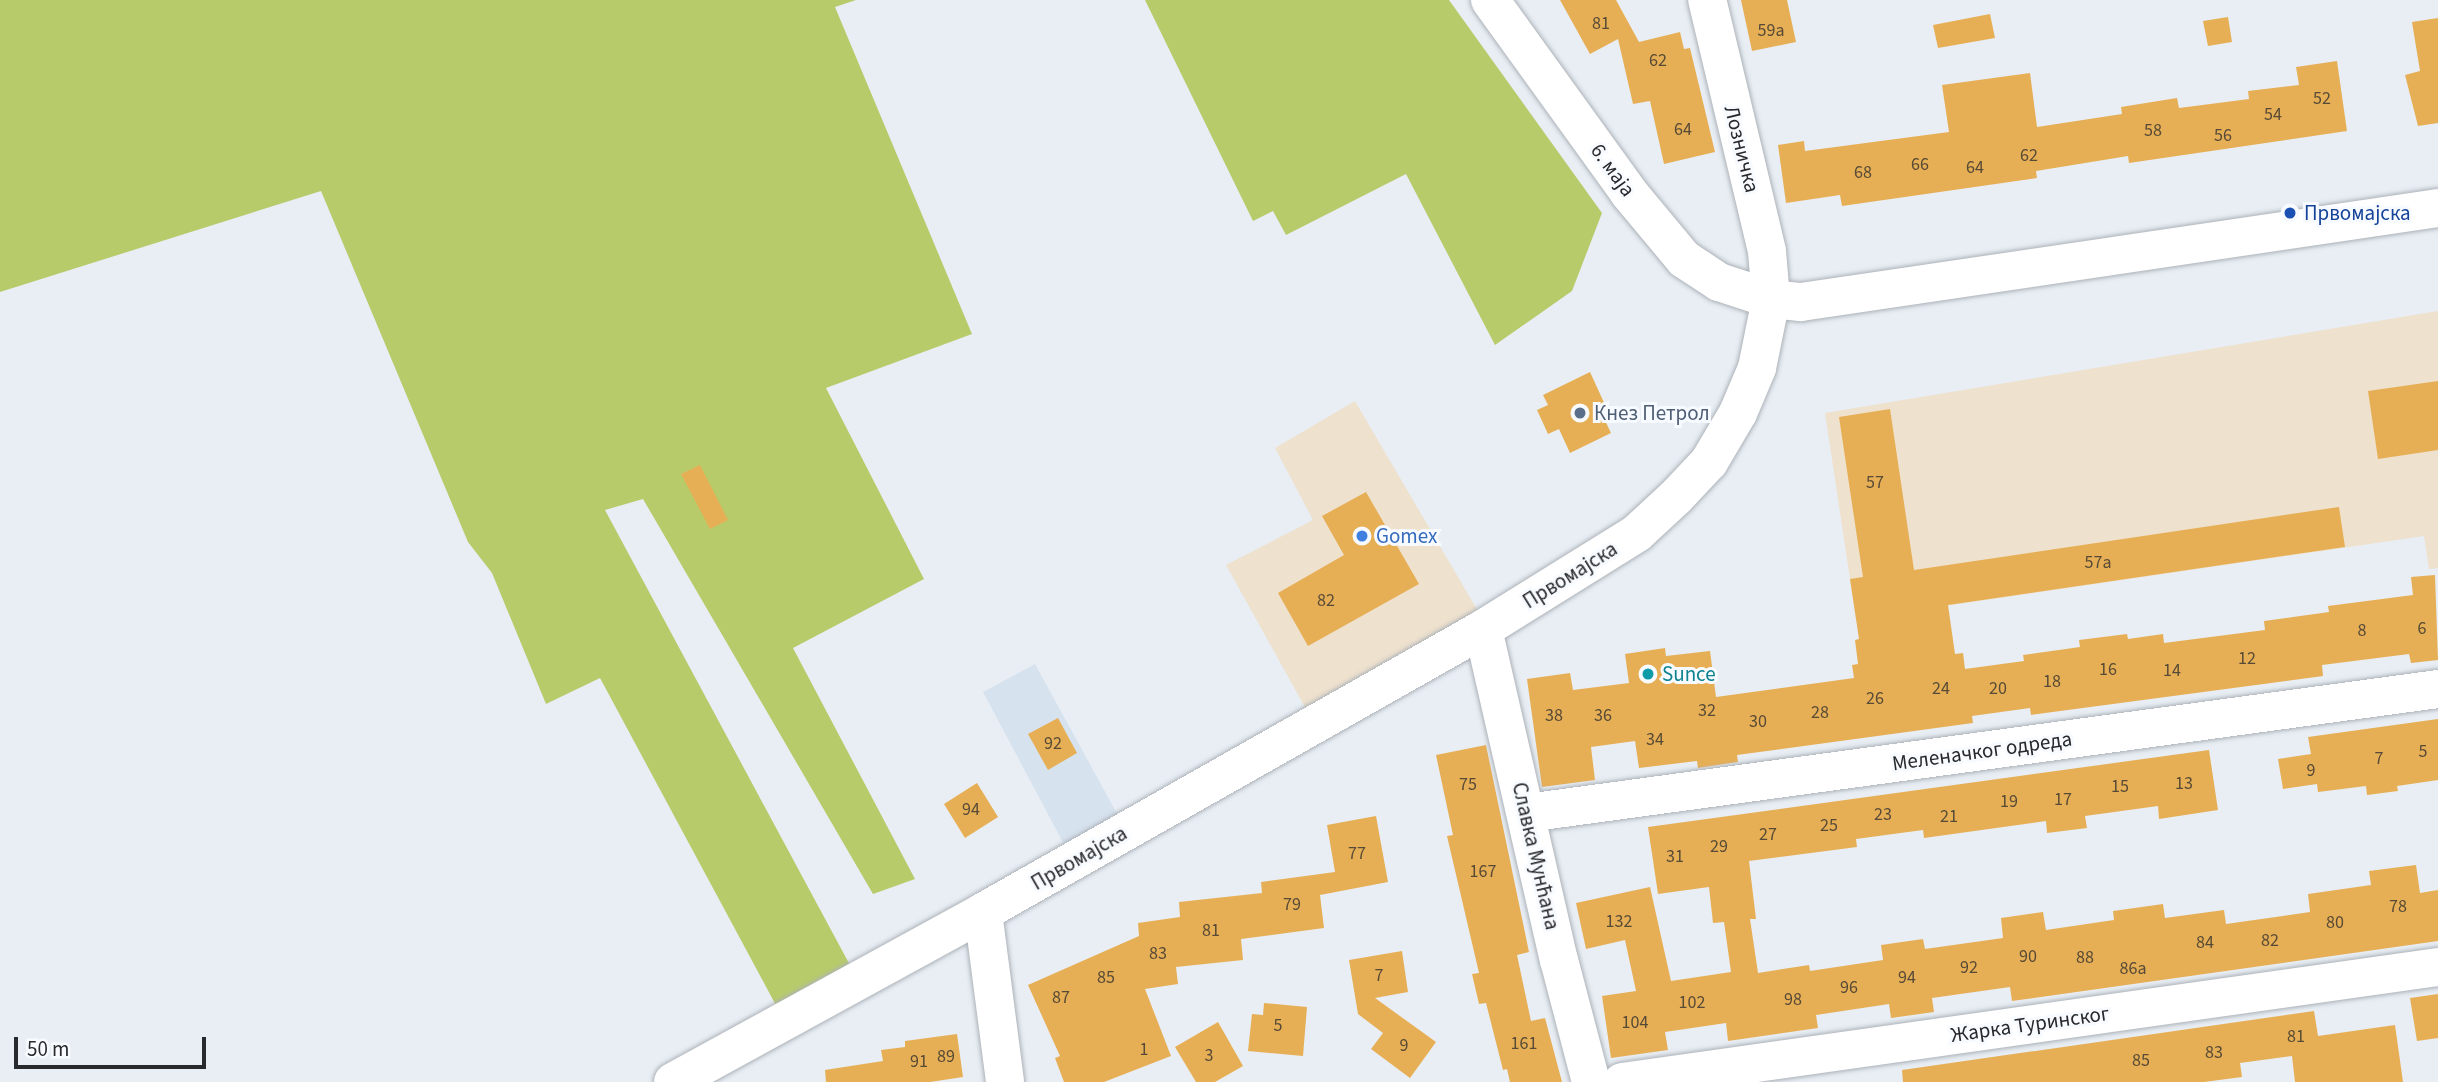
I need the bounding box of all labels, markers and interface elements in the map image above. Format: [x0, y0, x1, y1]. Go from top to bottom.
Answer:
house number: 81 [1592, 13, 1610, 35]
house number: 59a [1758, 20, 1784, 42]
house number: 62 [1649, 50, 1667, 72]
house number: 52 [2313, 88, 2331, 110]
street label: Лозничка [1719, 103, 1765, 195]
house number: 54 [2264, 104, 2282, 126]
house number: 64 [1674, 119, 1692, 141]
house number: 58 [2144, 120, 2162, 142]
house number: 56 [2214, 125, 2232, 147]
street label: 6. маја [1585, 139, 1641, 201]
house number: 62 [2020, 145, 2038, 167]
house number: 66 [1911, 154, 1929, 176]
house number: 64 [1966, 157, 1984, 179]
house number: 68 [1854, 162, 1872, 184]
place label: Првомајска [2304, 200, 2411, 226]
marker: Првомајска [2282, 205, 2298, 221]
place label: Кнез Петрол [1594, 400, 1710, 426]
marker: Кнез Петрол [1572, 405, 1588, 421]
house number: 57 [1866, 472, 1884, 494]
place label: Gomex [1376, 523, 1437, 549]
marker: Gomex [1354, 528, 1370, 544]
street label: Првомајска [1518, 536, 1622, 614]
house number: 57a [2085, 552, 2111, 574]
house number: 82 [1317, 590, 1335, 612]
house number: 6 [2418, 618, 2426, 640]
house number: 8 [2358, 620, 2366, 642]
house number: 12 [2238, 648, 2256, 670]
house number: 16 [2099, 659, 2117, 681]
house number: 14 [2163, 660, 2181, 682]
place label: Sunce [1662, 661, 1716, 687]
marker: Sunce [1640, 666, 1656, 682]
house number: 18 [2043, 671, 2061, 693]
house number: 24 [1932, 678, 1950, 700]
house number: 20 [1989, 678, 2007, 700]
house number: 26 [1866, 688, 1884, 710]
house number: 32 [1698, 700, 1716, 722]
house number: 28 [1811, 702, 1829, 724]
house number: 38 [1545, 705, 1563, 727]
house number: 36 [1594, 705, 1612, 727]
house number: 30 [1749, 711, 1767, 733]
street label: Меленачког одреда [1890, 726, 2074, 776]
house number: 34 [1646, 729, 1664, 751]
house number: 92 [1044, 733, 1062, 755]
house number: 5 [2419, 741, 2427, 763]
house number: 7 [2375, 748, 2383, 770]
house number: 9 [2307, 760, 2315, 782]
house number: 13 [2175, 773, 2193, 795]
house number: 75 [1459, 774, 1477, 796]
house number: 15 [2111, 776, 2129, 798]
street label: Славка Мунћана [1507, 780, 1565, 932]
house number: 17 [2054, 789, 2072, 811]
house number: 19 [2000, 791, 2018, 813]
house number: 94 [962, 799, 980, 821]
house number: 23 [1874, 804, 1892, 826]
house number: 21 [1940, 806, 1958, 828]
house number: 25 [1820, 815, 1838, 837]
street label: Првомајска [1027, 820, 1131, 896]
house number: 27 [1759, 824, 1777, 846]
house number: 29 [1710, 836, 1728, 858]
house number: 77 [1348, 843, 1366, 865]
house number: 31 [1666, 846, 1684, 868]
house number: 167 [1470, 861, 1496, 883]
house number: 79 [1283, 894, 1301, 916]
house number: 78 [2389, 896, 2407, 918]
house number: 132 [1606, 911, 1632, 933]
house number: 80 [2326, 912, 2344, 934]
house number: 81 [1202, 920, 1220, 942]
house number: 82 [2261, 930, 2279, 952]
house number: 84 [2196, 932, 2214, 954]
house number: 83 [1149, 943, 1167, 965]
house number: 90 [2019, 946, 2037, 968]
house number: 88 [2076, 947, 2094, 969]
house number: 92 [1960, 957, 1978, 979]
house number: 86a [2120, 958, 2146, 980]
house number: 7 [1375, 965, 1383, 987]
house number: 85 [1097, 967, 1115, 989]
house number: 94 [1898, 967, 1916, 989]
house number: 96 [1840, 977, 1858, 999]
house number: 87 [1052, 987, 1070, 1009]
house number: 98 [1784, 989, 1802, 1011]
house number: 102 [1679, 992, 1705, 1014]
street label: Жарка Туринског [1949, 1000, 2111, 1048]
house number: 104 [1622, 1012, 1648, 1034]
house number: 5 [1274, 1015, 1282, 1037]
scale bar [18, 1023, 210, 1066]
house number: 81 [2287, 1026, 2305, 1048]
house number: 161 [1511, 1033, 1537, 1055]
text: 50 m [27, 1034, 69, 1064]
house number: 9 [1400, 1035, 1408, 1057]
house number: 1 [1140, 1039, 1148, 1061]
house number: 83 [2205, 1042, 2223, 1064]
house number: 3 [1205, 1045, 1213, 1067]
house number: 89 [937, 1046, 955, 1068]
house number: 85 [2132, 1050, 2150, 1072]
house number: 91 [910, 1051, 928, 1073]

